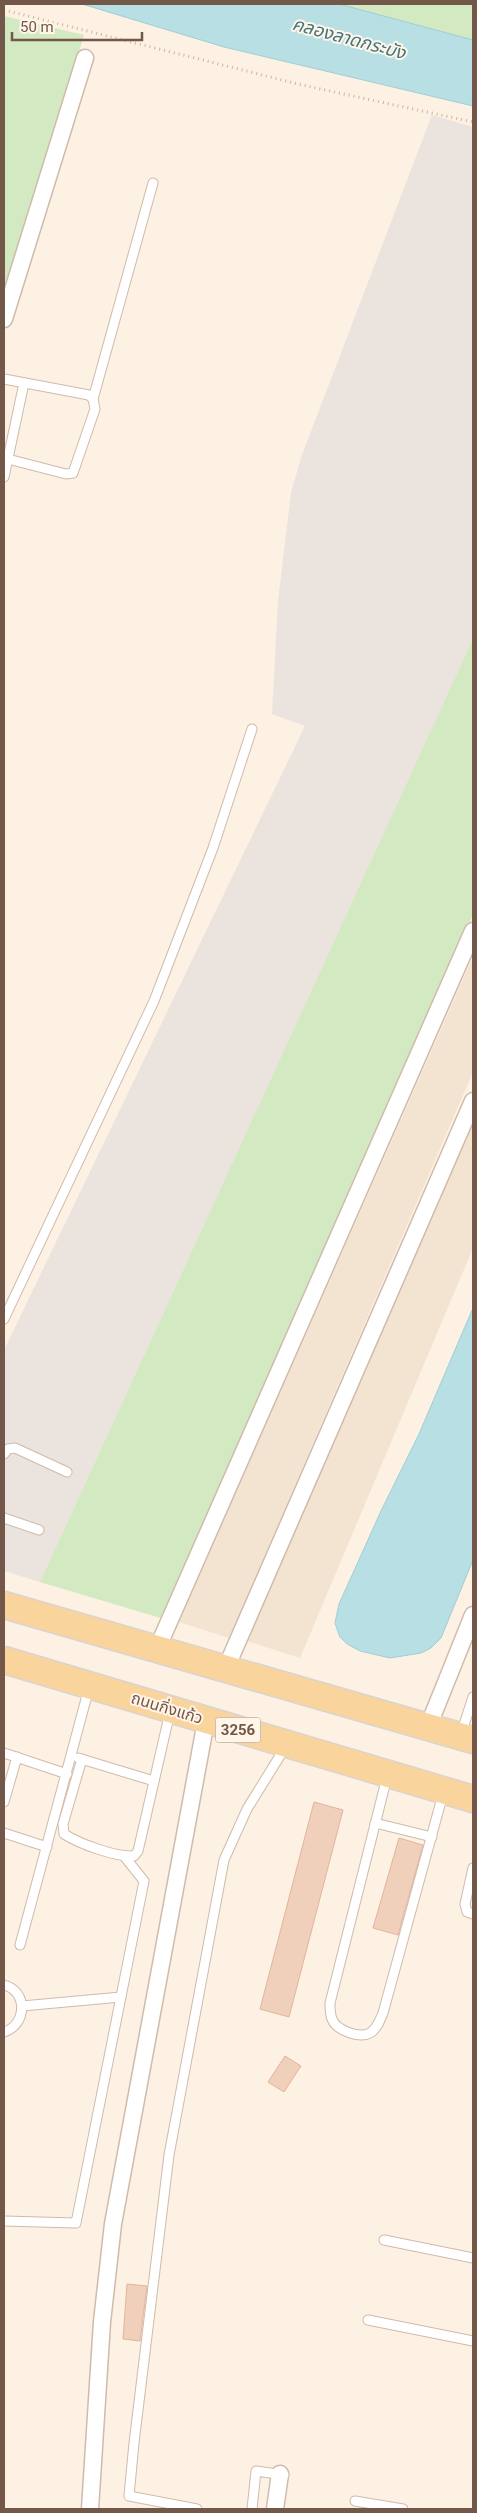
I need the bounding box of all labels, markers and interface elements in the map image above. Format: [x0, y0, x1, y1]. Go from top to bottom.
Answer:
scale bar [12, 10, 142, 42]
water label: คลองลาดกระบัง [290, 13, 409, 64]
text: 50 m [20, 18, 54, 36]
street label: ถนนกิ่งแก้ว [129, 1687, 205, 1728]
road number: 3256 [216, 1718, 260, 1742]

